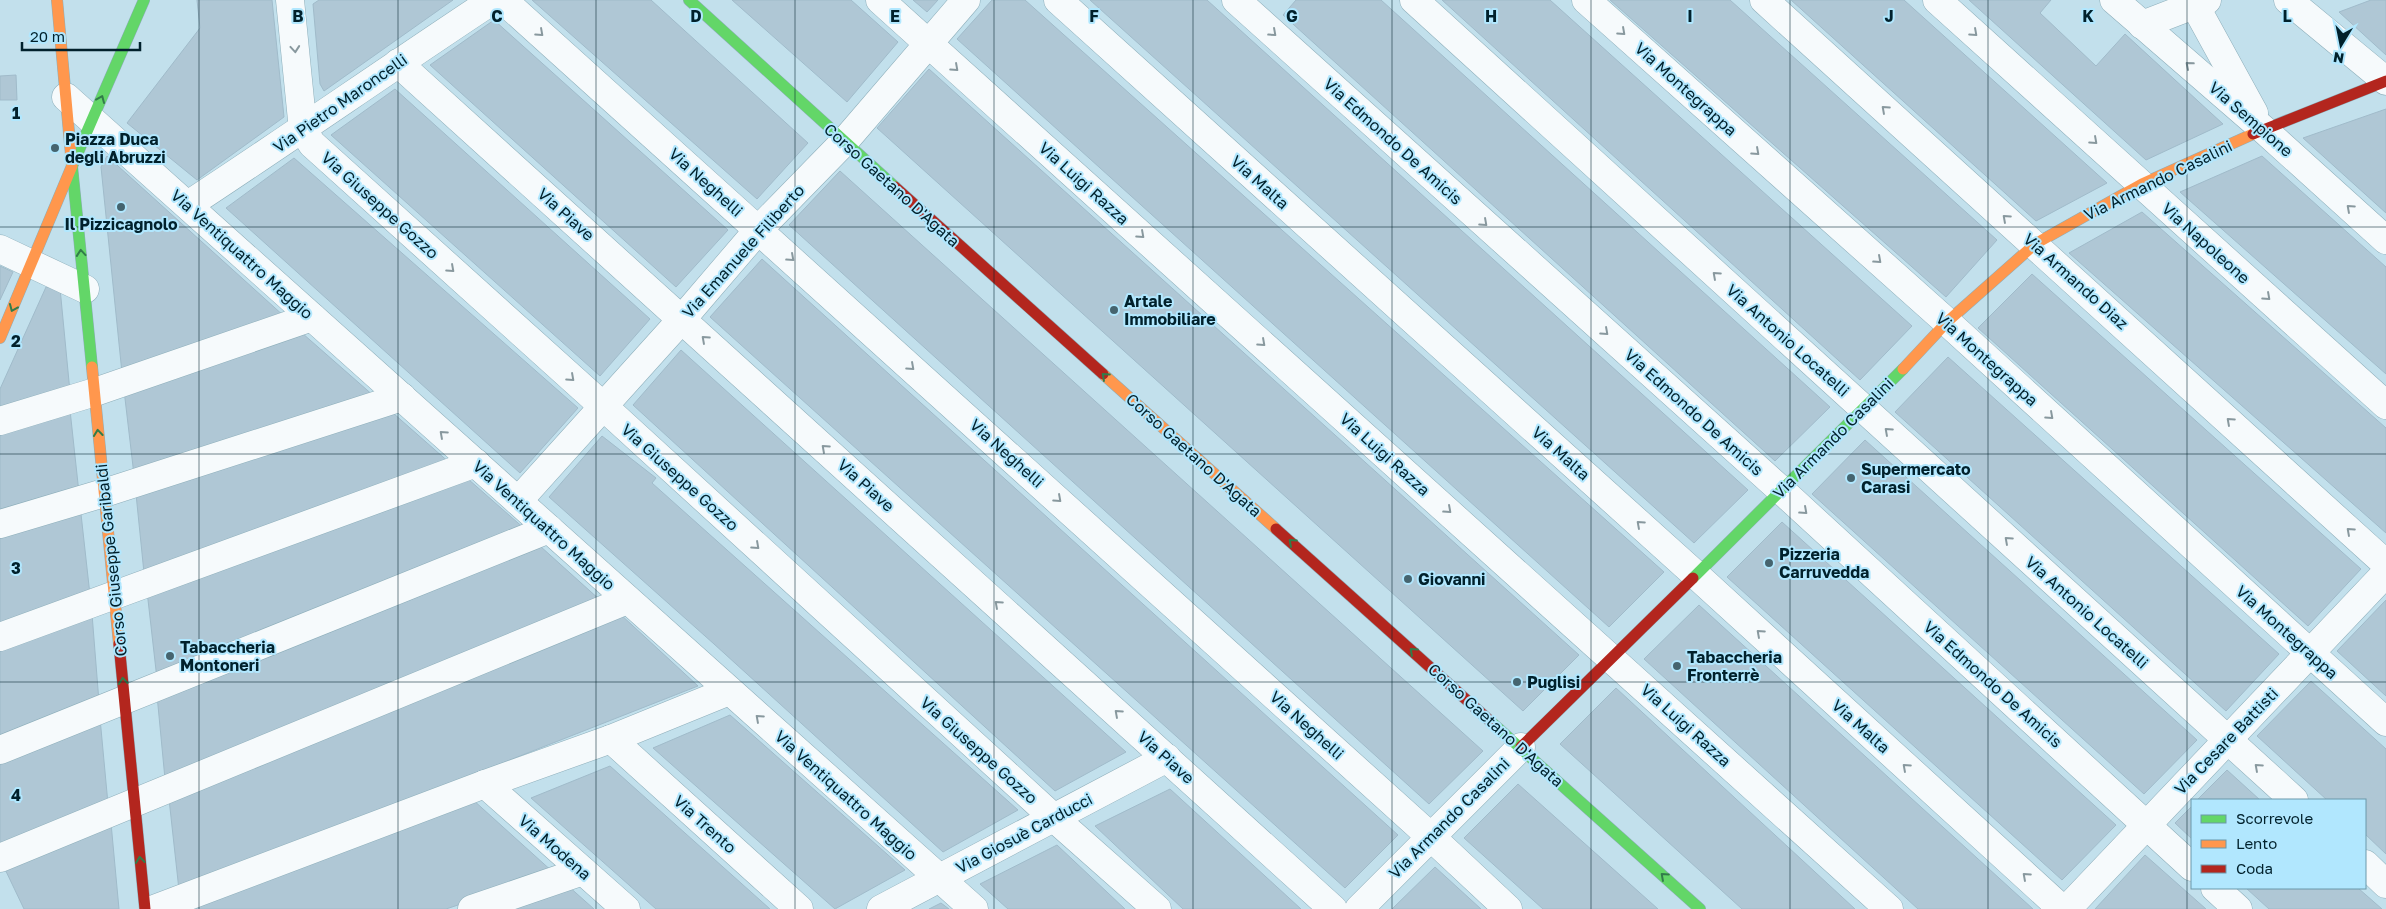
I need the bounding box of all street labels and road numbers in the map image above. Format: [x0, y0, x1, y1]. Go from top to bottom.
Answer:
street label: Via Montegrappa [1631, 38, 1741, 140]
street label: Via Pietro Maroncelli [269, 49, 411, 157]
street label: Via Edmondo De Amicis [1320, 73, 1466, 209]
street label: Via Sempione [2205, 77, 2297, 161]
street label: Corso Gaetano D'Agata [820, 119, 964, 251]
street label: Via Armando Casalini [2081, 135, 2235, 225]
street label: Via Luigi Razza [1035, 137, 1133, 229]
street label: Via Neghelli [665, 143, 747, 221]
street label: Via Giuseppe Gozzo [317, 147, 443, 263]
street label: Via Malta [1227, 151, 1293, 213]
street label: Via Emanuele Filiberto [678, 180, 808, 322]
street label: Via Piave [533, 183, 599, 245]
street label: Via Ventiquattro Maggio [167, 185, 317, 323]
street label: Via Napoleone [2158, 198, 2254, 288]
street label: Via Armando Diaz [2019, 229, 2133, 333]
street label: Via Antonio Locatelli [1722, 280, 1854, 400]
street label: Via Montegrappa [1932, 308, 2042, 410]
street label: Via Edmondo De Amicis [1621, 344, 1767, 480]
street label: Via Armando Casalini [1768, 373, 1898, 503]
street label: Corso Gaetano D'Agata [1122, 389, 1266, 521]
street label: Via Luigi Razza [1336, 408, 1434, 500]
street label: Via Neghelli [966, 414, 1048, 492]
street label: Via Giuseppe Gozzo [617, 419, 743, 535]
street label: Via Malta [1528, 422, 1594, 484]
street label: Via Piave [833, 454, 899, 516]
street label: Via Ventiquattro Maggio [469, 456, 619, 594]
street label: Corso Giuseppe Garibaldi [91, 463, 131, 657]
street label: Via Antonio Locatelli [2021, 552, 2153, 672]
street label: Via Montegrappa [2232, 581, 2342, 683]
street label: Via Edmondo De Amicis [1920, 616, 2066, 752]
street label: Corso Gaetano D'Agata [1424, 659, 1568, 791]
street label: Via Luigi Razza [1637, 679, 1735, 771]
street label: Via Cesare Battisti [2170, 683, 2282, 799]
street label: Via Neghelli [1266, 686, 1348, 764]
street label: Via Giuseppe Gozzo [916, 692, 1042, 808]
street label: Via Malta [1828, 695, 1894, 757]
street label: Via Ventiquattro Maggio [771, 726, 921, 864]
street label: Via Piave [1133, 726, 1199, 788]
street label: Via Armando Casalini [1384, 753, 1514, 883]
street label: Via Giosuè Carducci [952, 789, 1096, 877]
street label: Via Trento [669, 791, 741, 857]
street label: Via Modena [515, 810, 595, 884]

